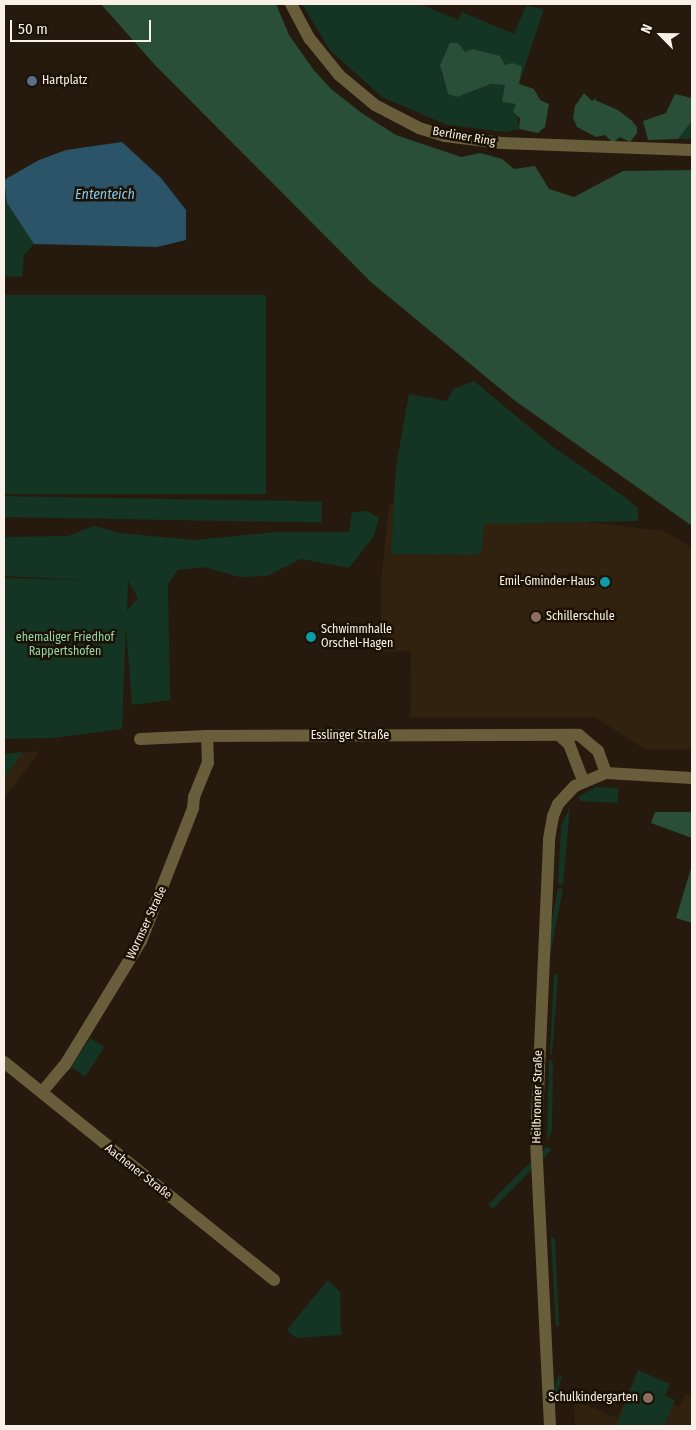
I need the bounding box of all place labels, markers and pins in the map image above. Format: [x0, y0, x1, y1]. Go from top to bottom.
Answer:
place label: Hartplatz [42, 74, 87, 88]
marker: Hartplatz [26, 75, 38, 87]
place label: Emil-Gminder-Haus [499, 575, 595, 589]
marker: Emil-Gminder-Haus [599, 576, 611, 588]
place label: Schillerschule [546, 610, 615, 624]
marker: Schillerschule [530, 611, 542, 623]
place label: Schwimmhalle Orschel-Hagen [321, 623, 393, 651]
marker: Schwimmhalle Orschel-Hagen [305, 631, 317, 643]
place label: Schulkindergarten [548, 1391, 638, 1405]
marker: Schulkindergarten [642, 1392, 654, 1404]

